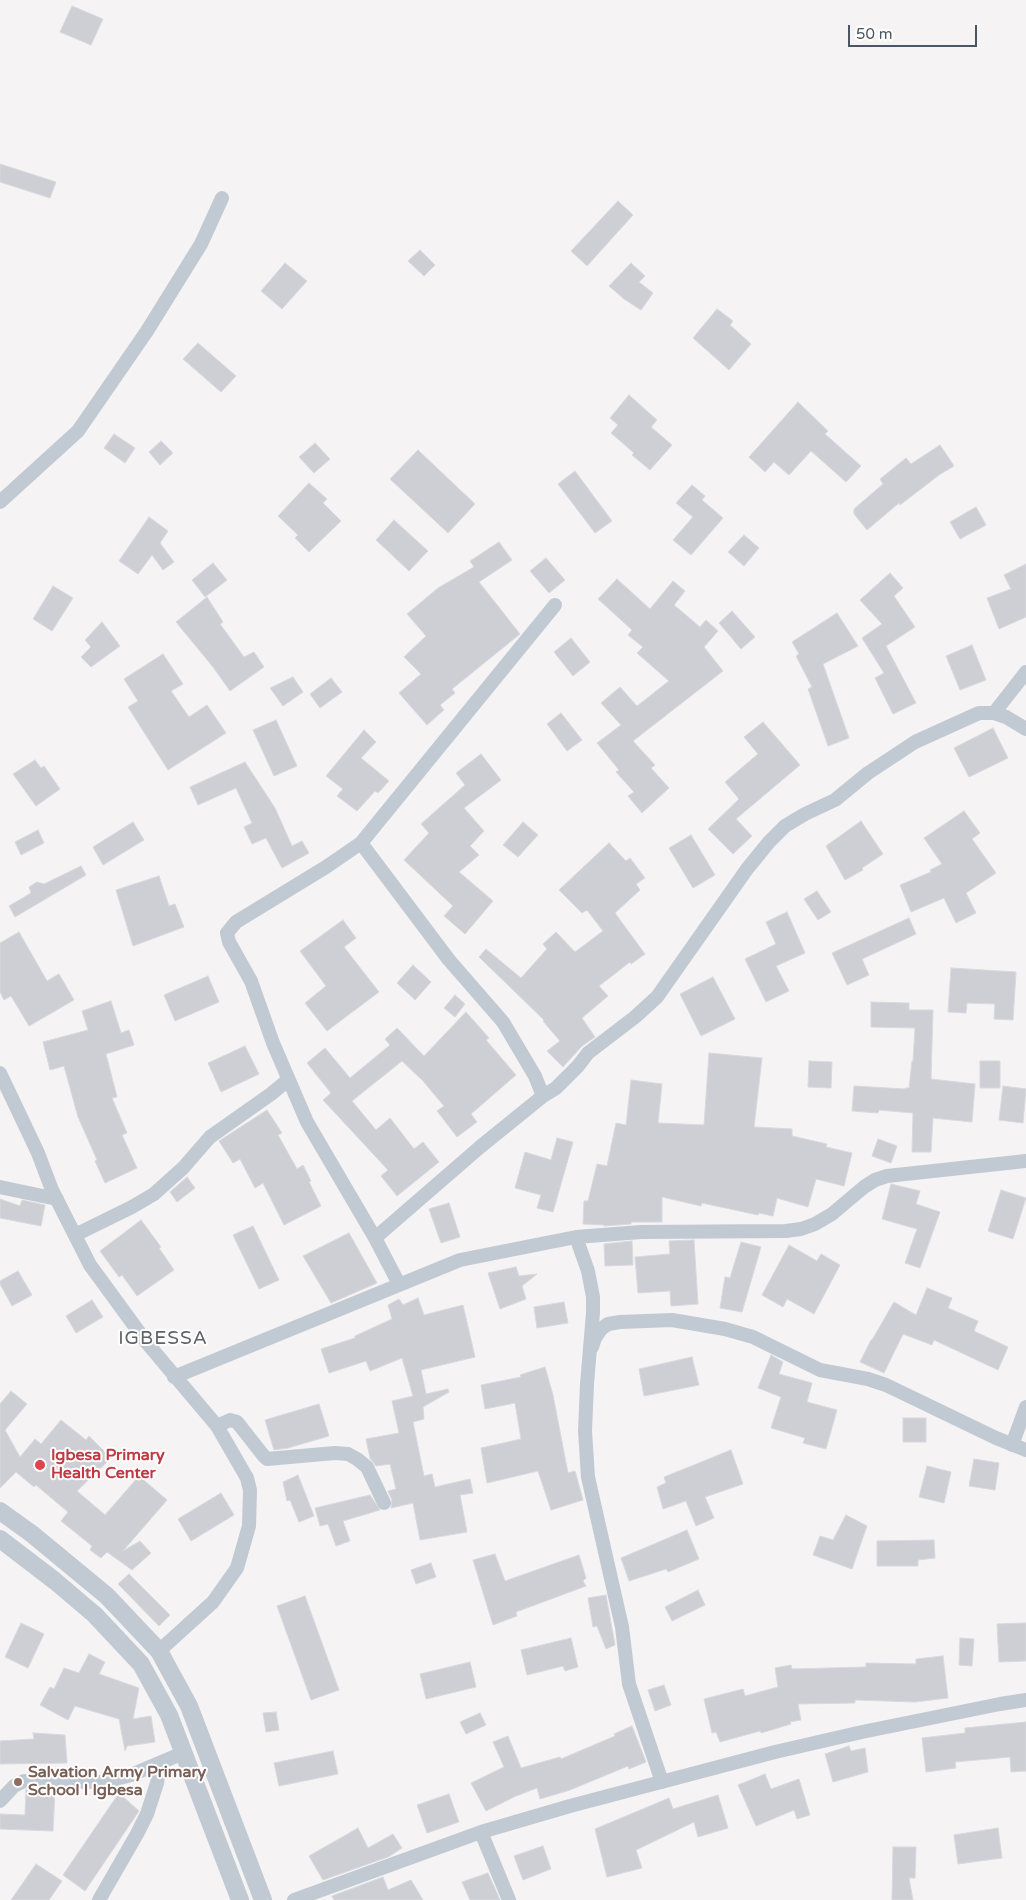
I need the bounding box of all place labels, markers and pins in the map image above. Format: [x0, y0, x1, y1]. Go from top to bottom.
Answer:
place label: Igbesa Primary Health Center [51, 1446, 165, 1484]
marker: Igbesa Primary Health Center [33, 1458, 47, 1472]
place label: Salvation Army Primary School I Igbesa [28, 1763, 206, 1801]
marker: Salvation Army Primary School I Igbesa [12, 1776, 24, 1788]

